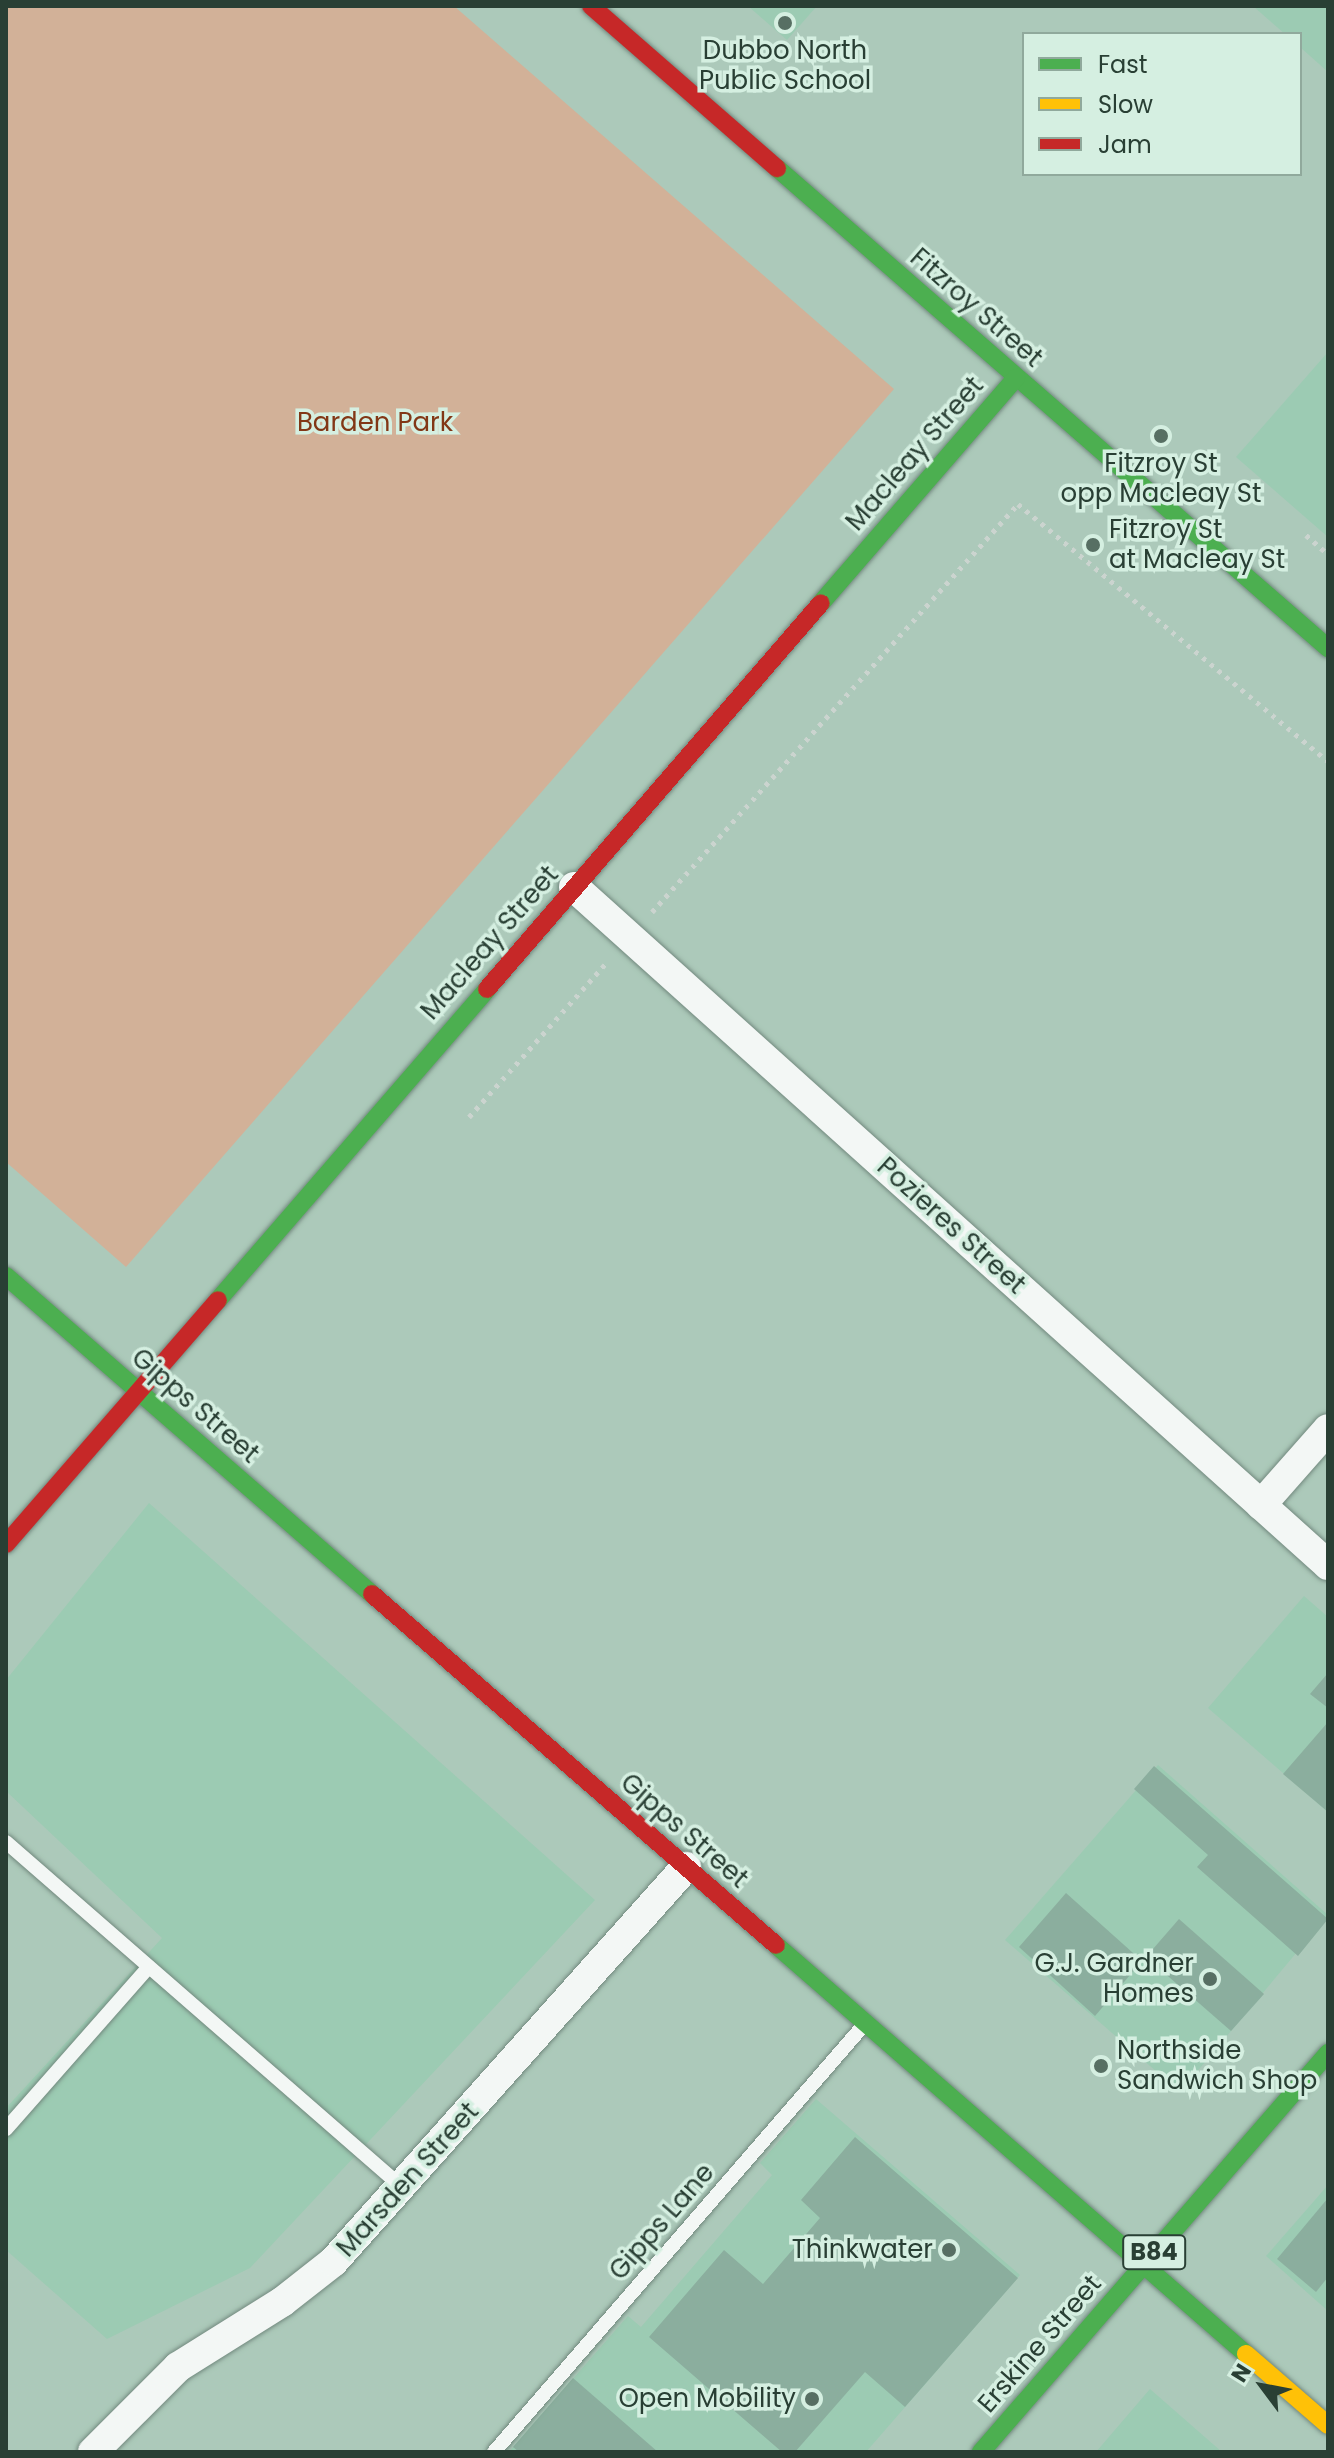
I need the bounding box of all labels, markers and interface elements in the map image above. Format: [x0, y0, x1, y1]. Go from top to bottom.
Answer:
marker: Dubbo North Public School [776, 14, 794, 32]
legend [1022, 32, 1302, 176]
place label: Dubbo North Public School [699, 35, 871, 96]
text: Fast [1098, 48, 1148, 81]
text: Slow [1098, 88, 1153, 121]
text: Jam [1098, 128, 1152, 161]
street label: Fitzroy Street [904, 242, 1048, 374]
street label: Macleay Street [840, 371, 990, 537]
park label: Barden Park [297, 407, 453, 439]
marker: Fitzroy St opp Macleay St [1152, 427, 1170, 445]
place label: Fitzroy St opp Macleay St [1061, 448, 1261, 510]
place label: Fitzroy St at Macleay St [1109, 514, 1285, 576]
marker: Fitzroy St at Macleay St [1084, 536, 1102, 554]
street label: Macleay Street [415, 860, 565, 1026]
street label: Pozieres Street [871, 1151, 1031, 1301]
street label: Gipps Street [125, 1342, 265, 1470]
street label: Gipps Street [614, 1767, 754, 1895]
place label: G.J. Gardner Homes [1035, 1948, 1194, 2010]
marker: G.J. Gardner Homes [1201, 1970, 1219, 1988]
place label: Northside Sandwich Shop [1117, 2035, 1317, 2096]
marker: Northside Sandwich Shop [1092, 2057, 1110, 2075]
street label: Marsden Street [331, 2096, 485, 2264]
street label: Gipps Lane [603, 2157, 721, 2287]
road number: B84 [1122, 2232, 1186, 2272]
place label: Thinkwater [792, 2234, 933, 2266]
marker: Thinkwater [940, 2241, 958, 2259]
street label: Erskine Street [972, 2269, 1108, 2419]
north arrow [1222, 2346, 1302, 2426]
text: N [1224, 2358, 1259, 2388]
place label: Open Mobility [618, 2383, 796, 2415]
marker: Open Mobility [803, 2390, 821, 2408]

